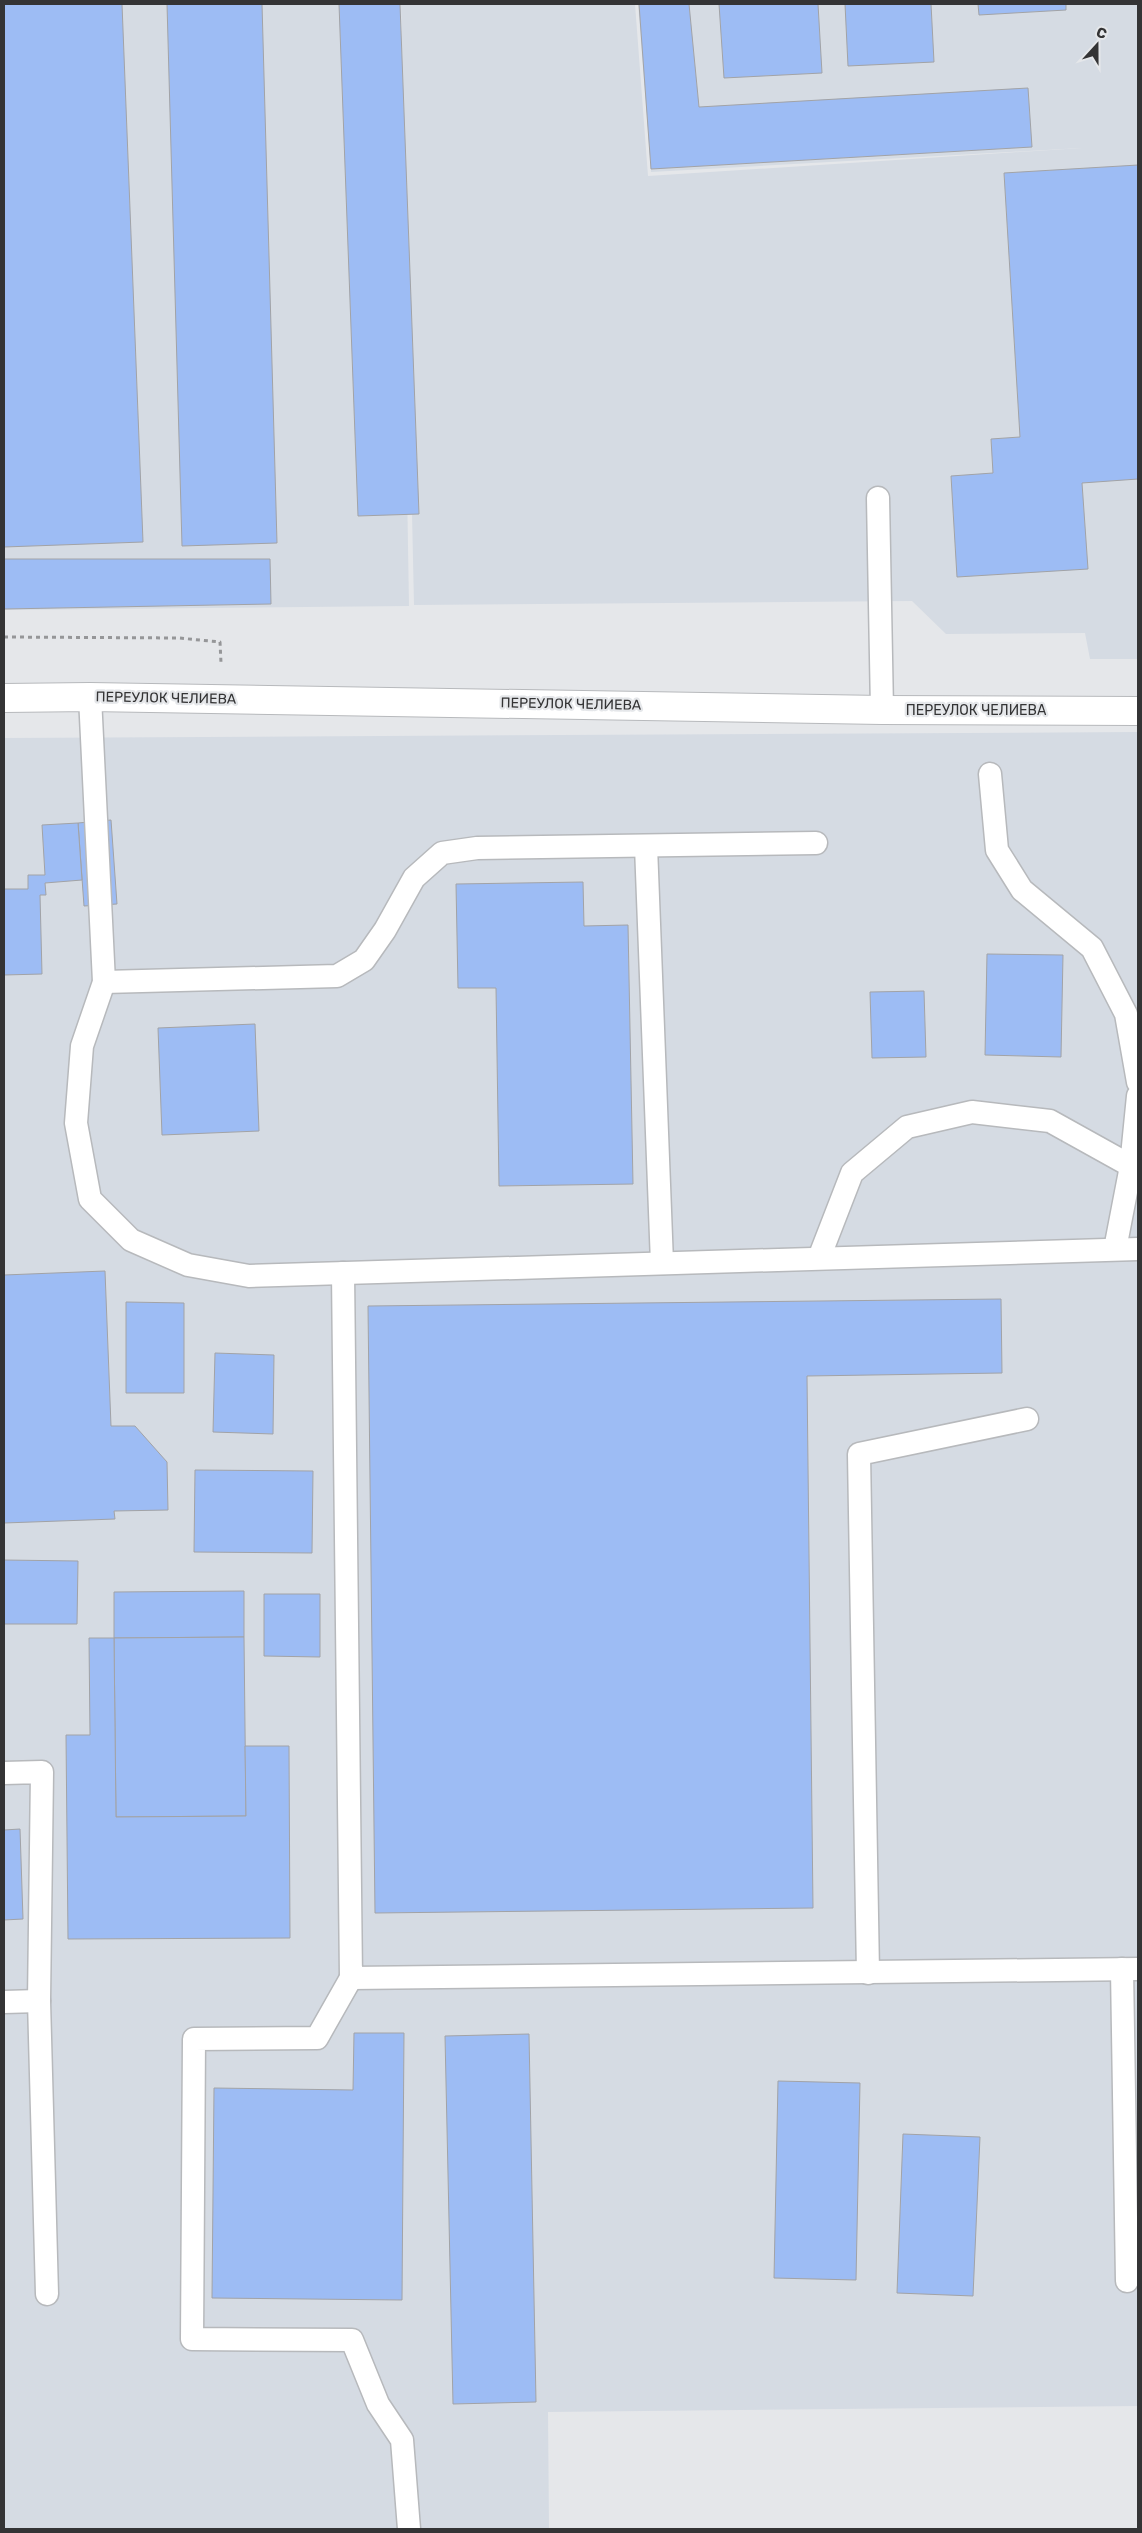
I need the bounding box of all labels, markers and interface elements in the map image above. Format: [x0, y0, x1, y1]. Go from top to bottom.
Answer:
north arrow [1072, 20, 1122, 70]
text: С [1094, 24, 1109, 43]
street label: ПЕРЕУЛОК ЧЕЛИЕВА [96, 688, 237, 708]
street label: ПЕРЕУЛОК ЧЕЛИЕВА [501, 694, 642, 714]
street label: ПЕРЕУЛОК ЧЕЛИЕВА [906, 702, 1047, 719]

